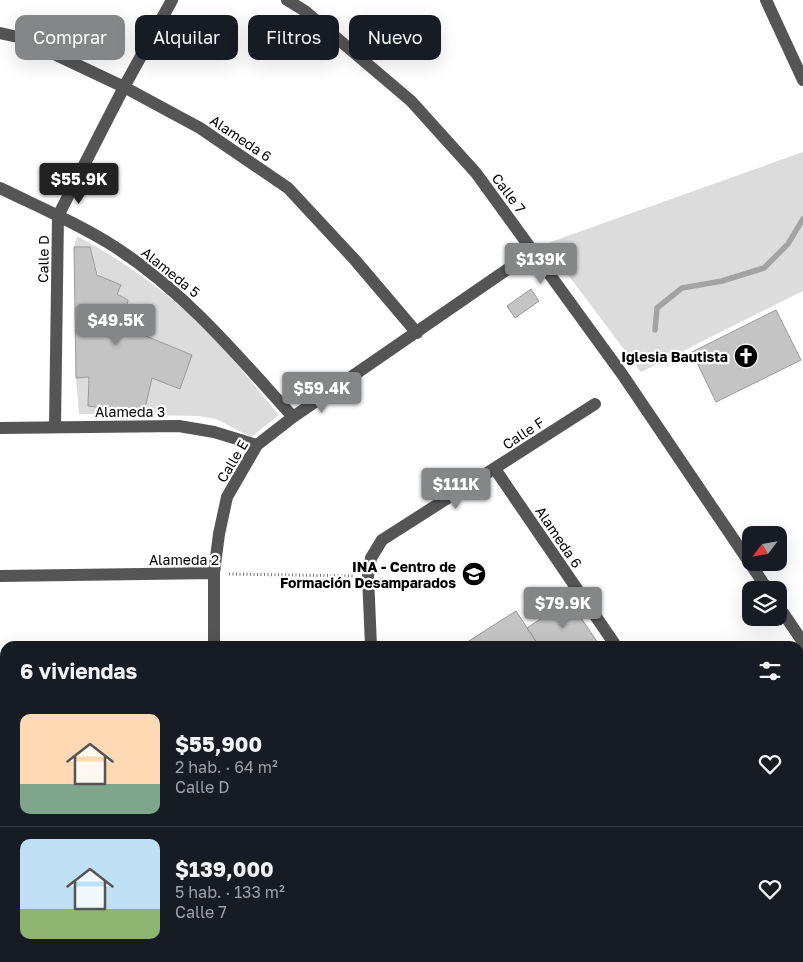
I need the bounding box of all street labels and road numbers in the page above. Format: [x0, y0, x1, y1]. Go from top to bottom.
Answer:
street label: Alameda 6 [207, 111, 275, 165]
street label: Calle 7 [489, 170, 529, 216]
street label: Calle D [34, 235, 52, 283]
street label: Alameda 5 [138, 243, 204, 301]
street label: Alameda 3 [95, 403, 165, 420]
street label: Calle F [499, 413, 547, 453]
street label: Calle E [213, 437, 251, 485]
street label: Alameda 6 [532, 503, 586, 571]
street label: Alameda 2 [149, 551, 219, 568]

